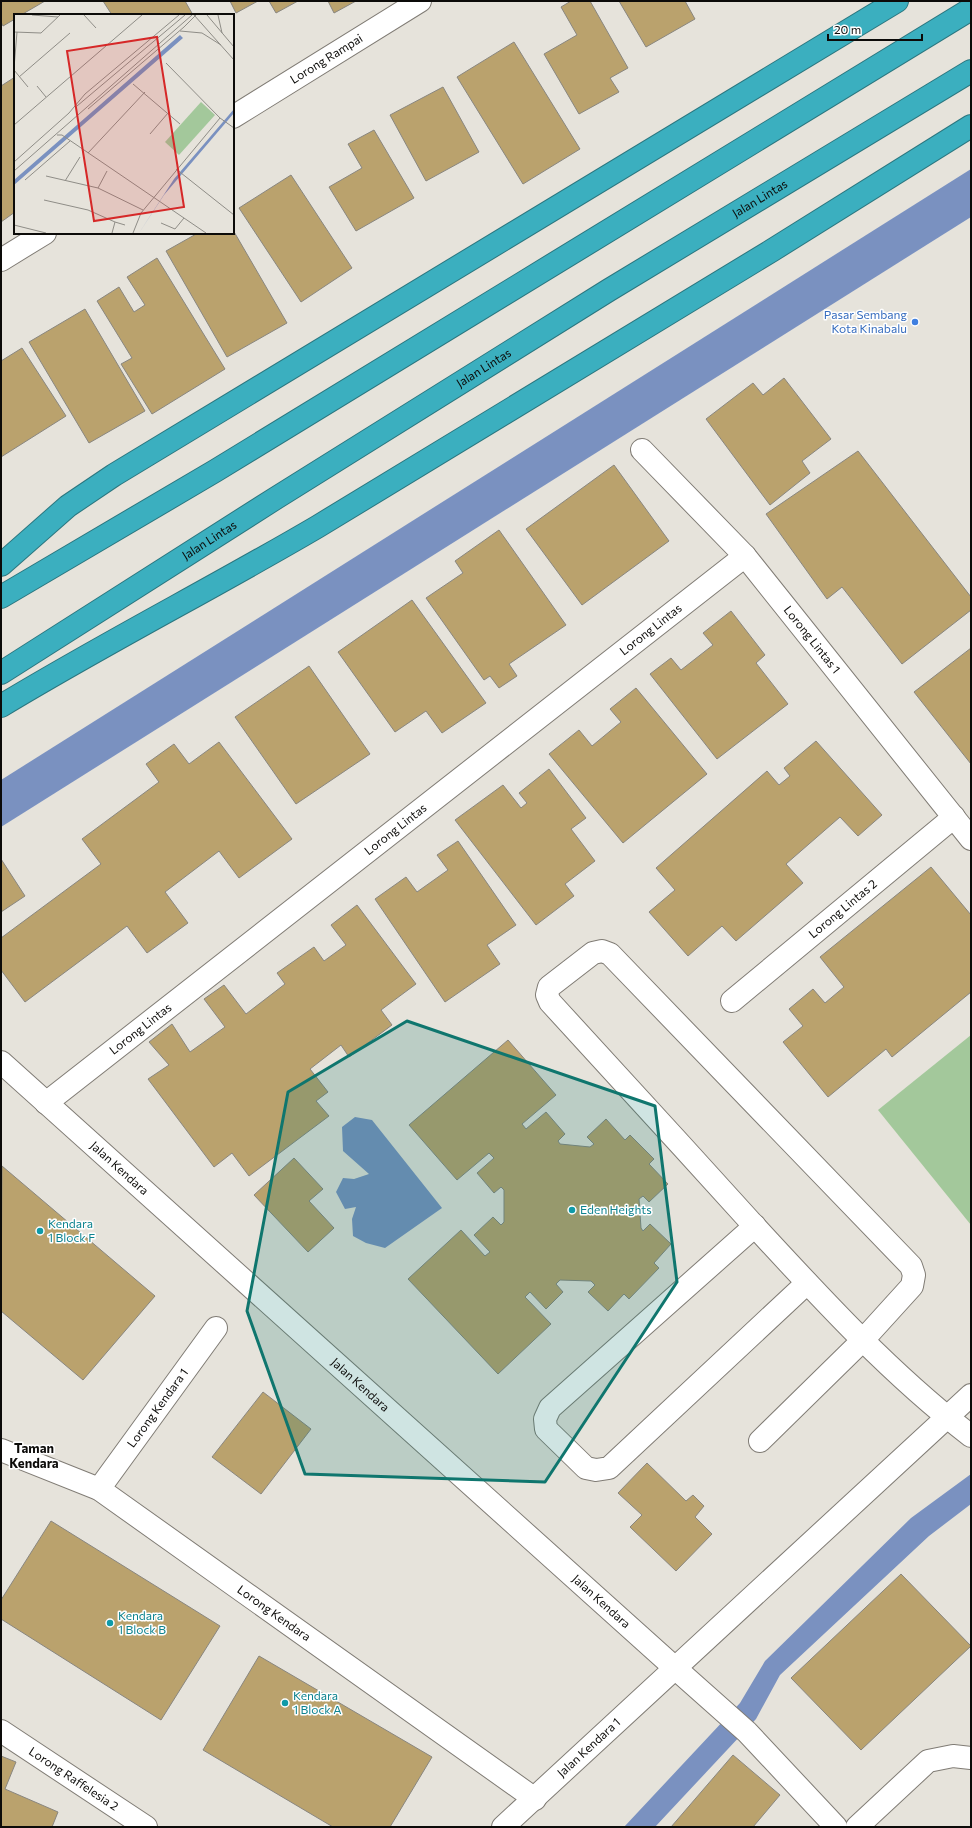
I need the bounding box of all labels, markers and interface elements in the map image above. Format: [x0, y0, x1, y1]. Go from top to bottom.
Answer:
inset map [14, 14, 234, 234]
scale bar [828, 16, 922, 42]
text: 20 m [834, 22, 861, 36]
street label: Lorong Rampai [287, 30, 365, 86]
street label: Jalan Lintas [729, 176, 790, 221]
place label: Pasar Sembang Kota Kinabalu [824, 307, 907, 335]
marker: Pasar Sembang Kota Kinabalu [910, 317, 920, 327]
street label: Jalan Lintas [453, 345, 513, 391]
street label: Jalan Lintas [179, 517, 239, 563]
street label: Lorong Lintas [616, 600, 684, 658]
street label: Lorong Lintas 1 [781, 603, 844, 676]
street label: Lorong Lintas [361, 800, 429, 857]
street label: Lorong Lintas 2 [805, 876, 879, 941]
street label: Lorong Lintas [106, 1000, 174, 1057]
street label: Jalan Kendara [87, 1138, 152, 1197]
place label: Eden Heights [580, 1202, 652, 1216]
marker: Eden Heights [567, 1205, 577, 1215]
place label: Kendara 1 Block F [48, 1216, 95, 1244]
marker: Kendara 1 Block F [35, 1226, 45, 1236]
street label: Jalan Kendara [328, 1354, 393, 1414]
street label: Lorong Kendara 1 [124, 1365, 190, 1450]
district label: Taman Kendara [9, 1440, 59, 1471]
street label: Jalan Kendara [569, 1571, 634, 1631]
street label: Lorong Kendara [235, 1582, 314, 1643]
place label: Kendara 1 Block B [118, 1608, 166, 1636]
marker: Kendara 1 Block B [105, 1618, 115, 1628]
place label: Kendara 1 Block A [293, 1688, 341, 1716]
marker: Kendara 1 Block A [280, 1698, 290, 1708]
street label: Jalan Kendara 1 [554, 1714, 623, 1780]
street label: Lorong Raffelesia 2 [27, 1744, 122, 1813]

